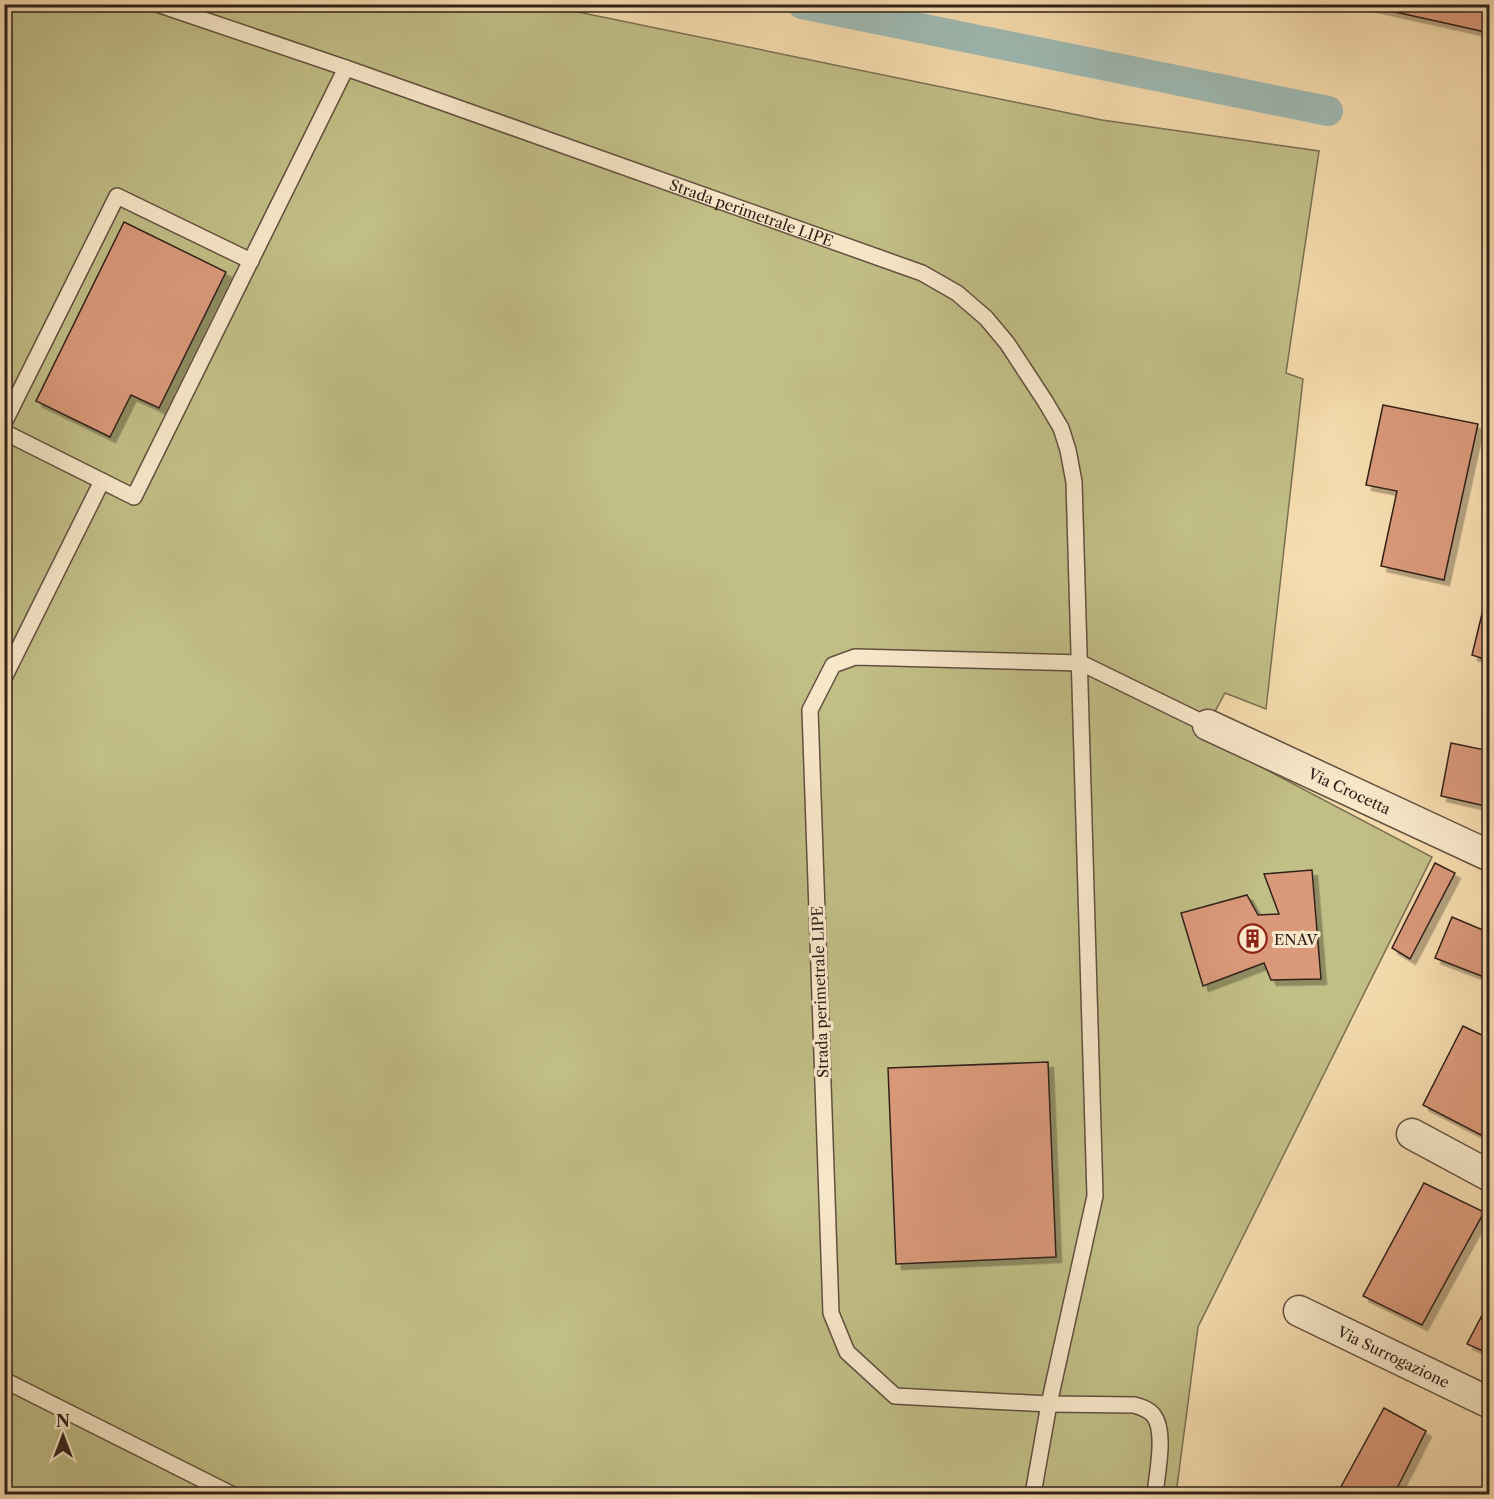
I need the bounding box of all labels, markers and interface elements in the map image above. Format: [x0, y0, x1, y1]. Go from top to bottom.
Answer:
street label: Strada perimetrale LIPE [667, 174, 836, 250]
street label: Via Crocetta [1304, 763, 1394, 818]
street label: Strada perimetrale LIPE [808, 906, 832, 1078]
building icon: ENAV [1237, 923, 1269, 955]
place label: ENAV [1274, 930, 1319, 949]
street label: Via Surrogazione [1334, 1321, 1453, 1392]
north arrow [33, 1406, 93, 1466]
text: N [56, 1411, 70, 1431]

